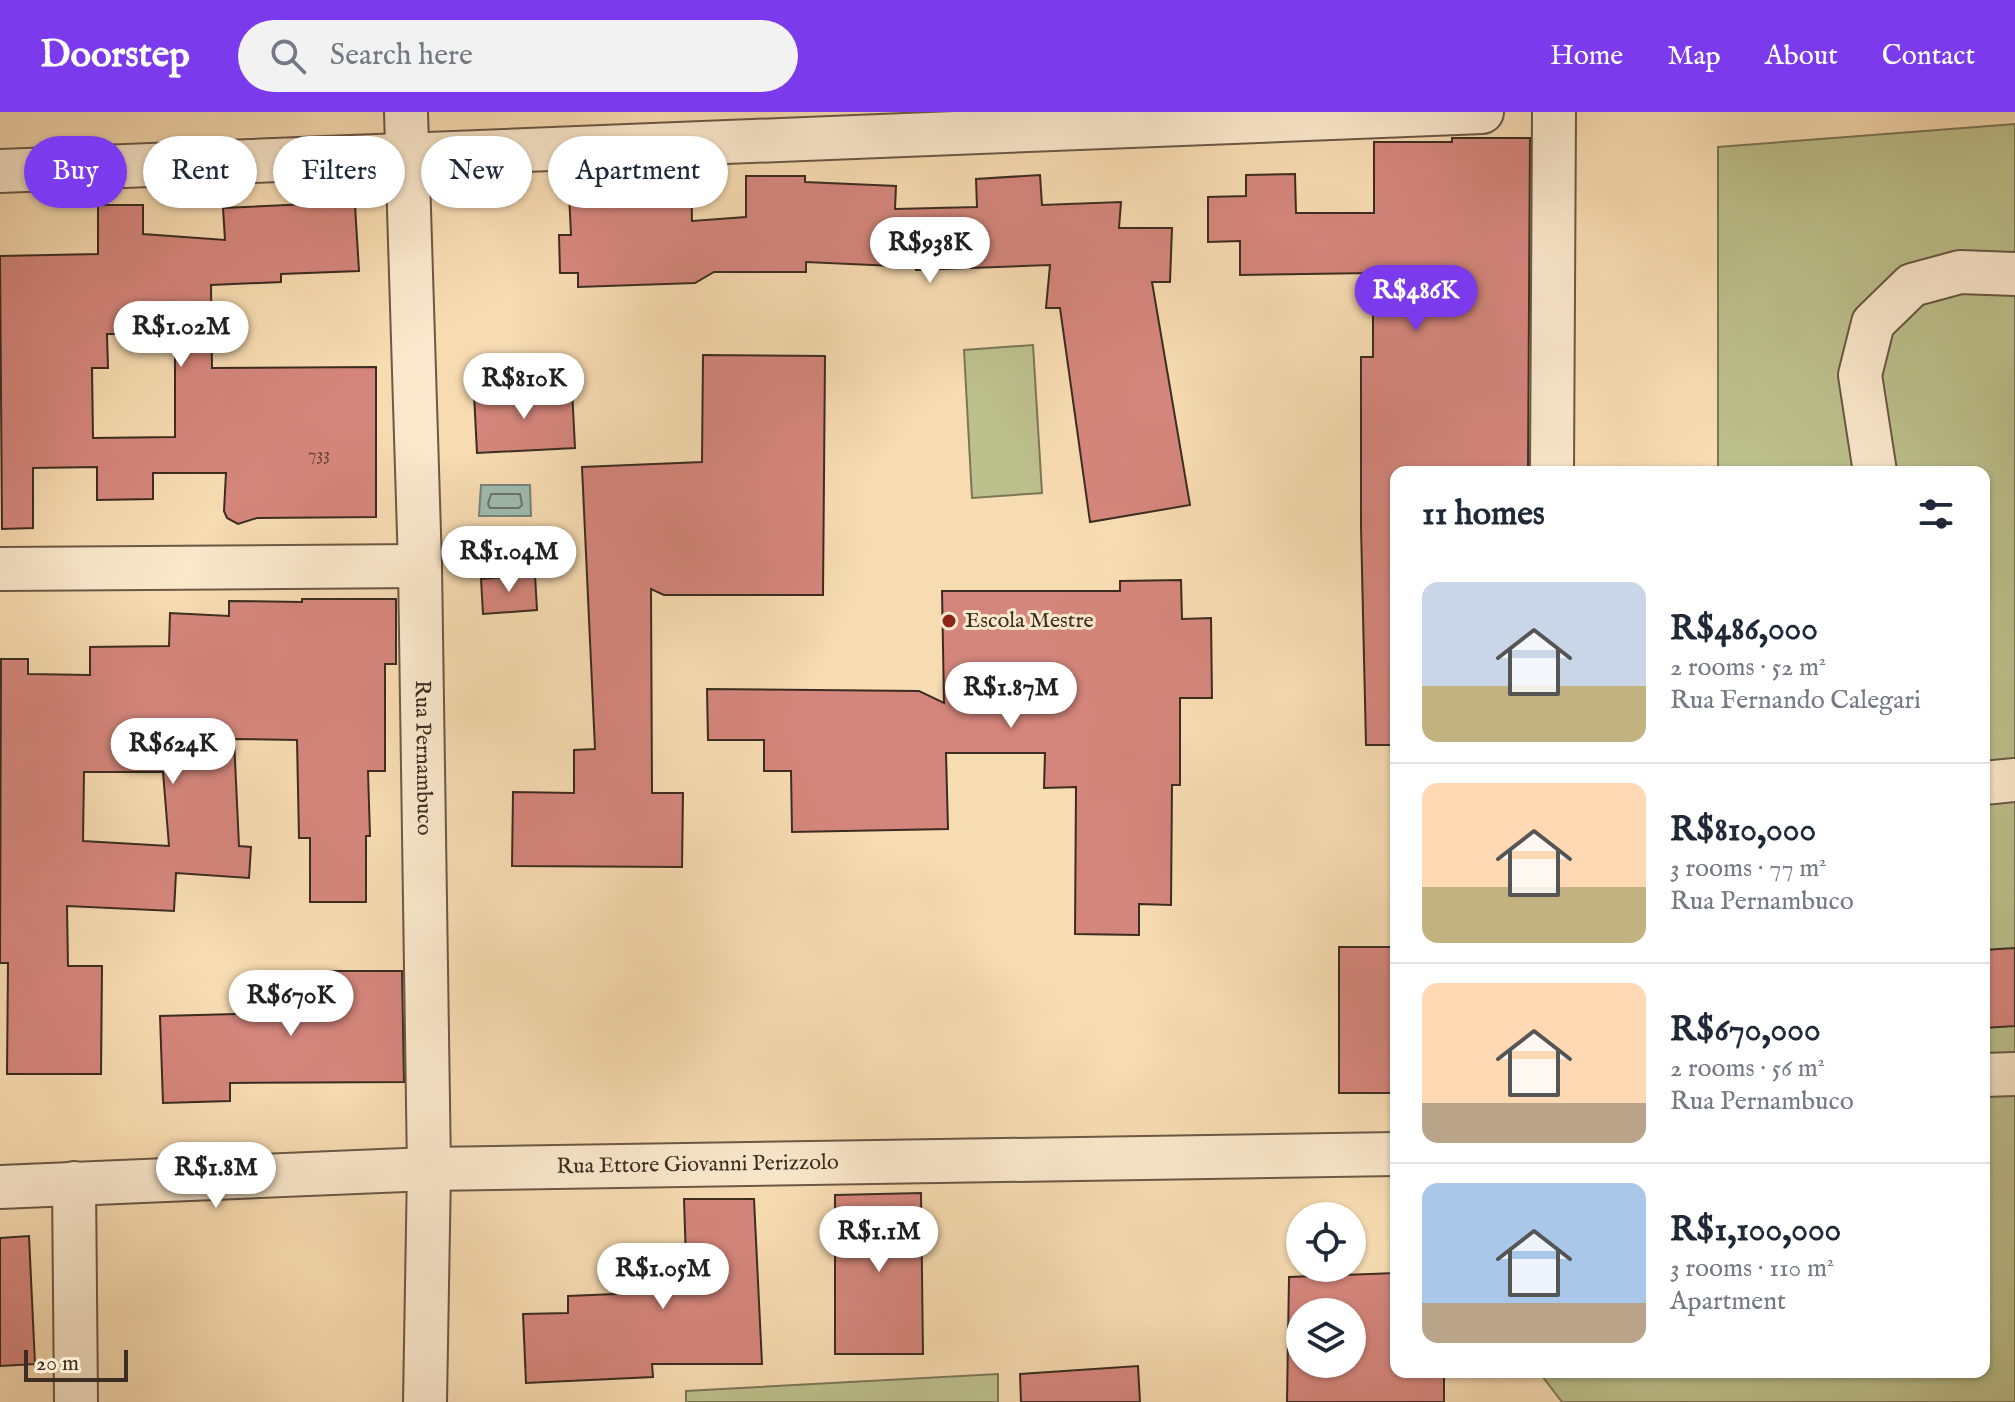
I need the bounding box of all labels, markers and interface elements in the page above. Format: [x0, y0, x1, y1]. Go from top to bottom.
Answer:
search box [238, 20, 798, 92]
text: Doorstep [40, 32, 190, 80]
icon: search [266, 34, 310, 78]
text: Search here [330, 37, 473, 75]
text: Home [1550, 39, 1623, 74]
text: Map [1667, 39, 1721, 74]
text: About [1765, 39, 1838, 74]
text: Contact [1882, 39, 1975, 74]
chip: Buy [24, 136, 127, 208]
chip: Rent [143, 136, 257, 208]
chip: Filters [273, 136, 405, 208]
chip: New [421, 136, 532, 208]
chip: Apartment [548, 136, 728, 208]
pin: R$938K [865, 217, 995, 285]
text: R$938K [888, 226, 972, 259]
pin: R$486K [1351, 265, 1481, 333]
text: R$486K [1373, 274, 1459, 307]
pin: R$1.02M [107, 301, 255, 369]
text: R$1.02M [132, 310, 230, 343]
pin: R$810K [459, 353, 589, 421]
text: R$810K [481, 362, 567, 395]
house number: 733 [308, 444, 330, 467]
icon: filters [1914, 492, 1958, 536]
text: 11 homes [1422, 493, 1545, 536]
pin: R$1.04M [435, 526, 583, 594]
text: R$1.04M [459, 535, 559, 568]
place label: Escola Mestre [965, 607, 1094, 635]
text: R$486,000 [1670, 608, 1818, 651]
marker: Escola Mestre [940, 612, 958, 630]
icon: home [1486, 614, 1582, 710]
text: 2 rooms · 52 m² [1670, 651, 1826, 684]
pin: R$1.87M [937, 662, 1085, 730]
text: R$1.87M [963, 671, 1059, 704]
street label: Rua Pernambuco [408, 680, 438, 836]
text: Rua Fernando Calegari [1670, 684, 1921, 717]
pin: R$624K [108, 718, 238, 786]
text: R$624K [129, 727, 217, 760]
text: R$810,000 [1670, 809, 1816, 852]
icon: home [1486, 815, 1582, 911]
text: 3 rooms · 77 m² [1670, 852, 1827, 885]
text: Rua Pernambuco [1670, 885, 1854, 918]
pin: R$670K [226, 970, 356, 1038]
text: R$670K [247, 979, 335, 1012]
text: R$670,000 [1670, 1009, 1821, 1052]
icon: home [1486, 1015, 1582, 1111]
text: 2 rooms · 56 m² [1670, 1052, 1825, 1085]
text: Rua Pernambuco [1670, 1085, 1854, 1118]
pin: R$1.8M [151, 1142, 281, 1210]
street label: Rua Ettore Giovanni Perizzolo [556, 1149, 839, 1181]
text: R$1.8M [174, 1151, 258, 1184]
map controls [1286, 1202, 1366, 1378]
button: locate [1286, 1202, 1366, 1282]
pin: R$1.1M [814, 1206, 944, 1274]
text: R$1,100,000 [1670, 1209, 1841, 1252]
text: R$1.1M [837, 1215, 921, 1248]
icon: home [1486, 1215, 1582, 1311]
pin: R$1.05M [589, 1243, 737, 1311]
text: R$1.05M [615, 1252, 711, 1285]
text: 3 rooms · 110 m² [1670, 1252, 1834, 1285]
text: Apartment [1670, 1285, 1786, 1318]
button: layers [1286, 1298, 1366, 1378]
scale bar [24, 1346, 128, 1382]
text: 20 m [36, 1350, 79, 1378]

